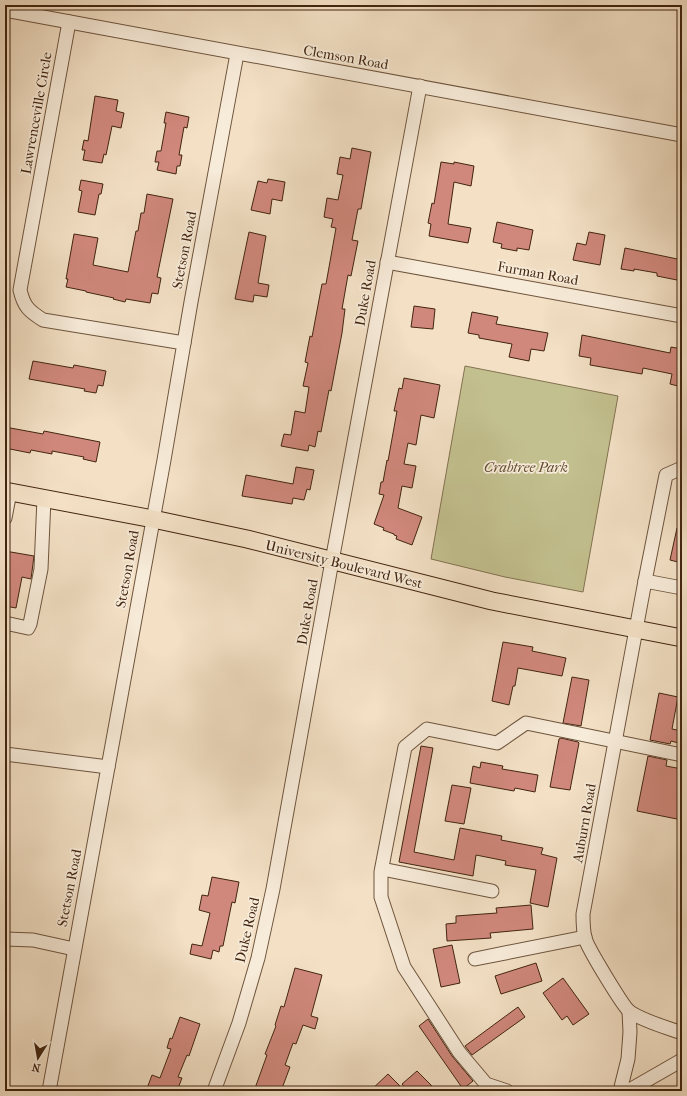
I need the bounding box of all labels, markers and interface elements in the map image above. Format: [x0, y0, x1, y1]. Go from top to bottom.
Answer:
street label: Clemson Road [302, 42, 390, 73]
street label: Lawrenceville Circle [17, 51, 56, 176]
street label: Stetson Road [169, 210, 200, 290]
street label: Duke Road [351, 258, 380, 327]
street label: Furman Road [496, 258, 580, 289]
park label: Crabtree Park [484, 459, 568, 476]
street label: Stetson Road [112, 529, 143, 609]
street label: University Boulevard West [264, 537, 424, 592]
street label: Duke Road [293, 577, 322, 646]
street label: Auburn Road [569, 782, 600, 865]
street label: Stetson Road [54, 848, 85, 928]
street label: Duke Road [232, 895, 263, 965]
north arrow [18, 1038, 58, 1078]
text: N [30, 1060, 42, 1075]

